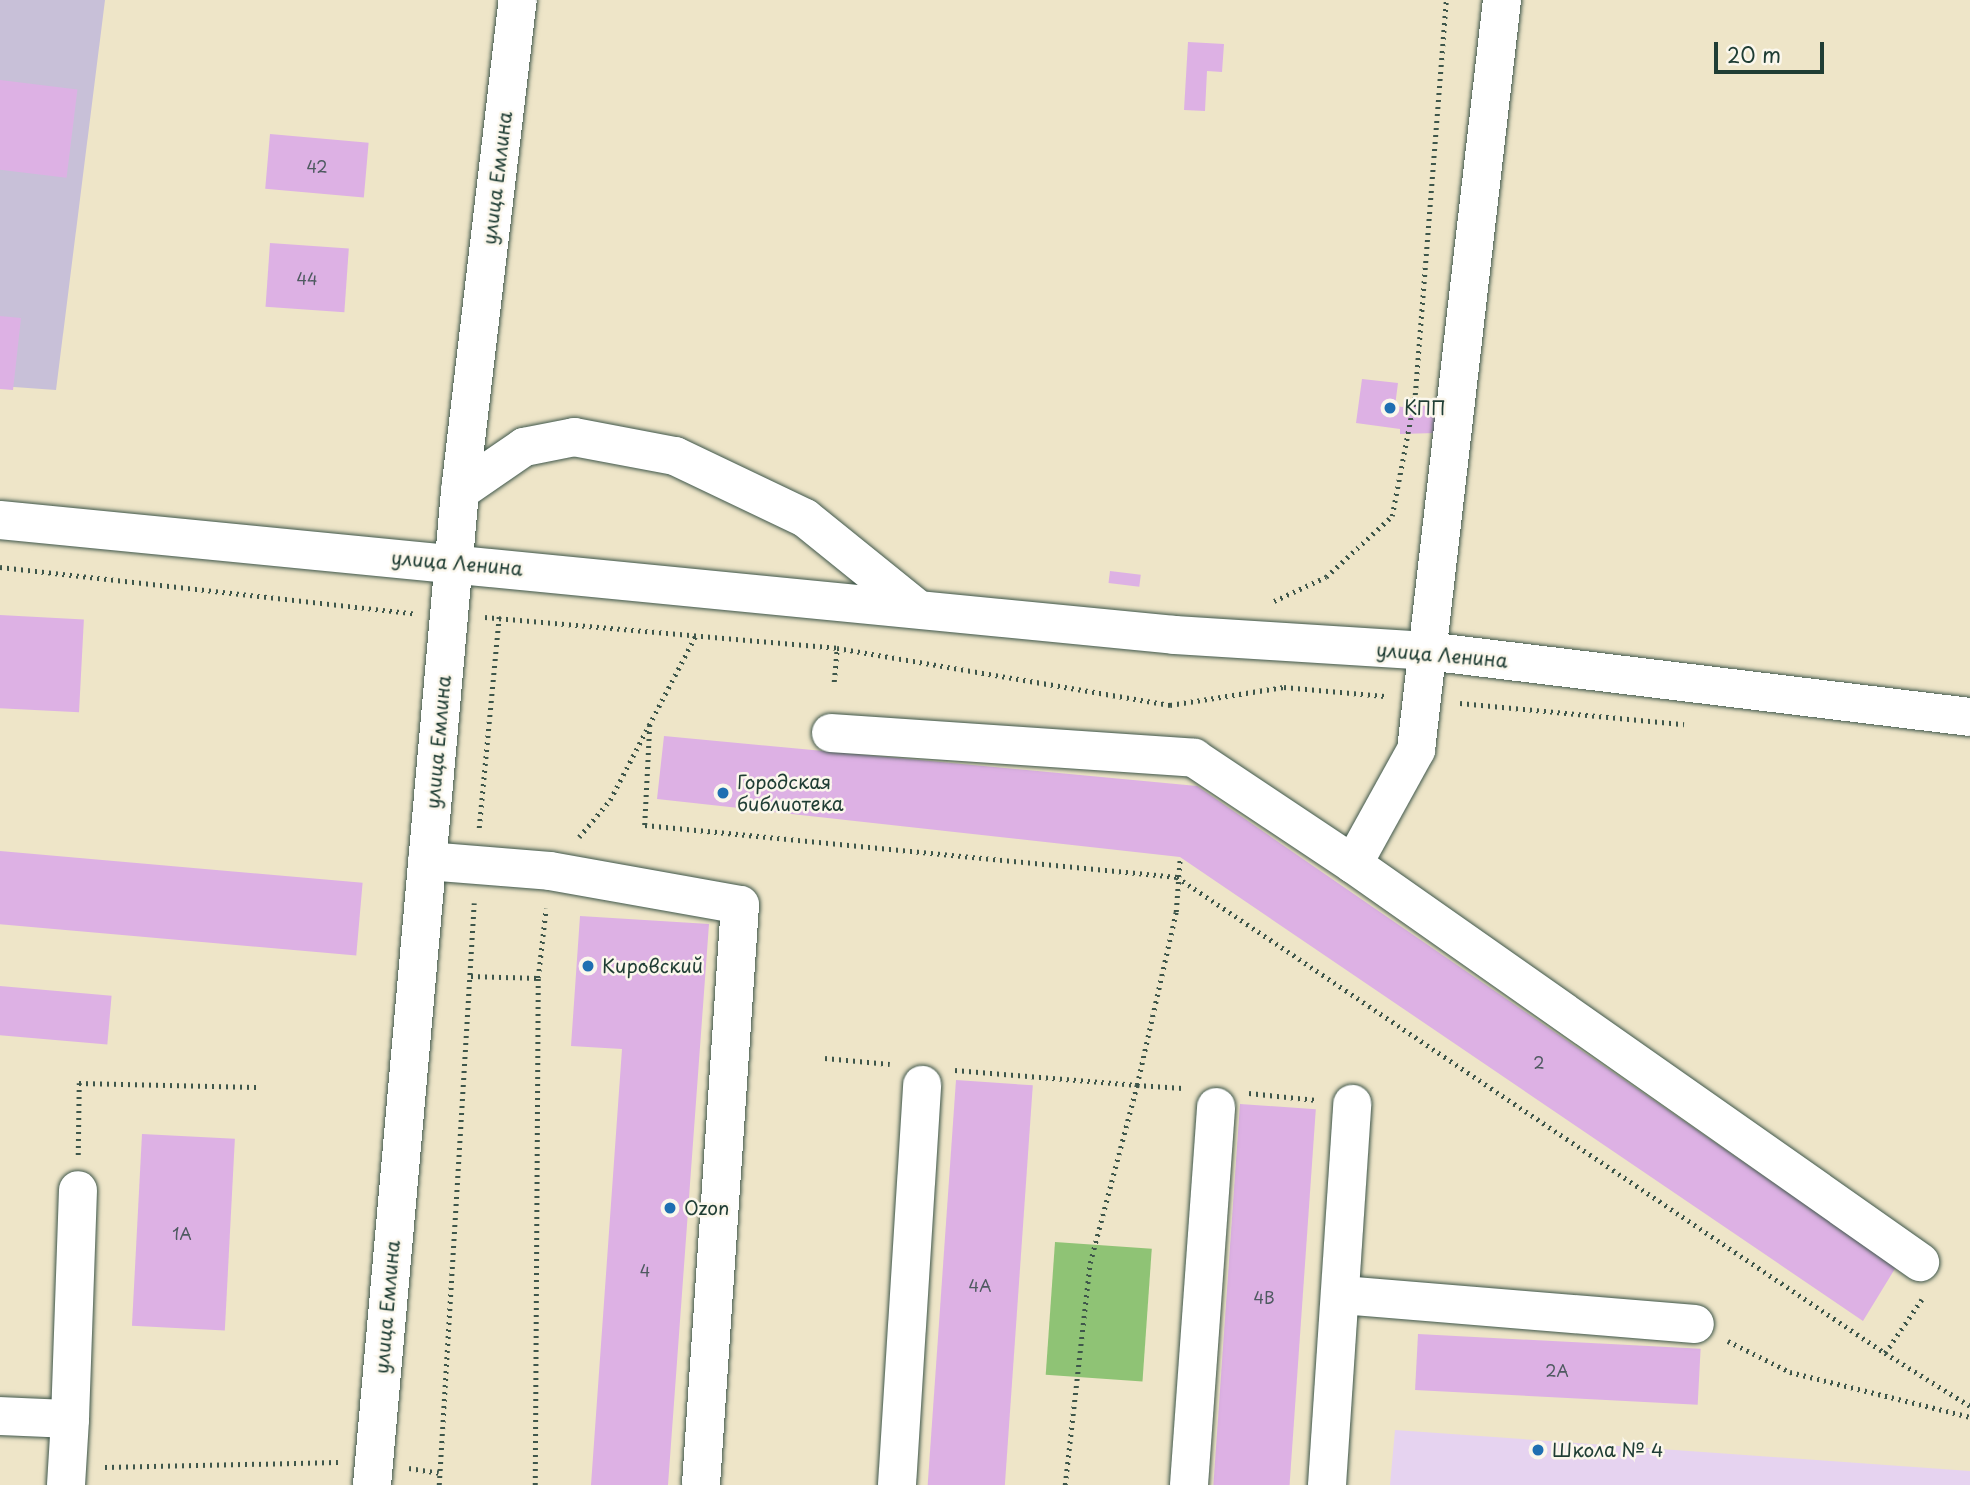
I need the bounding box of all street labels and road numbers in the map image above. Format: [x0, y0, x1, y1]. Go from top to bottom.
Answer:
street label: улица Емлина [477, 110, 517, 246]
street label: улица Ленина [390, 546, 524, 580]
street label: улица Ленина [1375, 638, 1509, 672]
street label: улица Емлина [421, 674, 455, 810]
street label: улица Емлина [370, 1239, 404, 1375]

